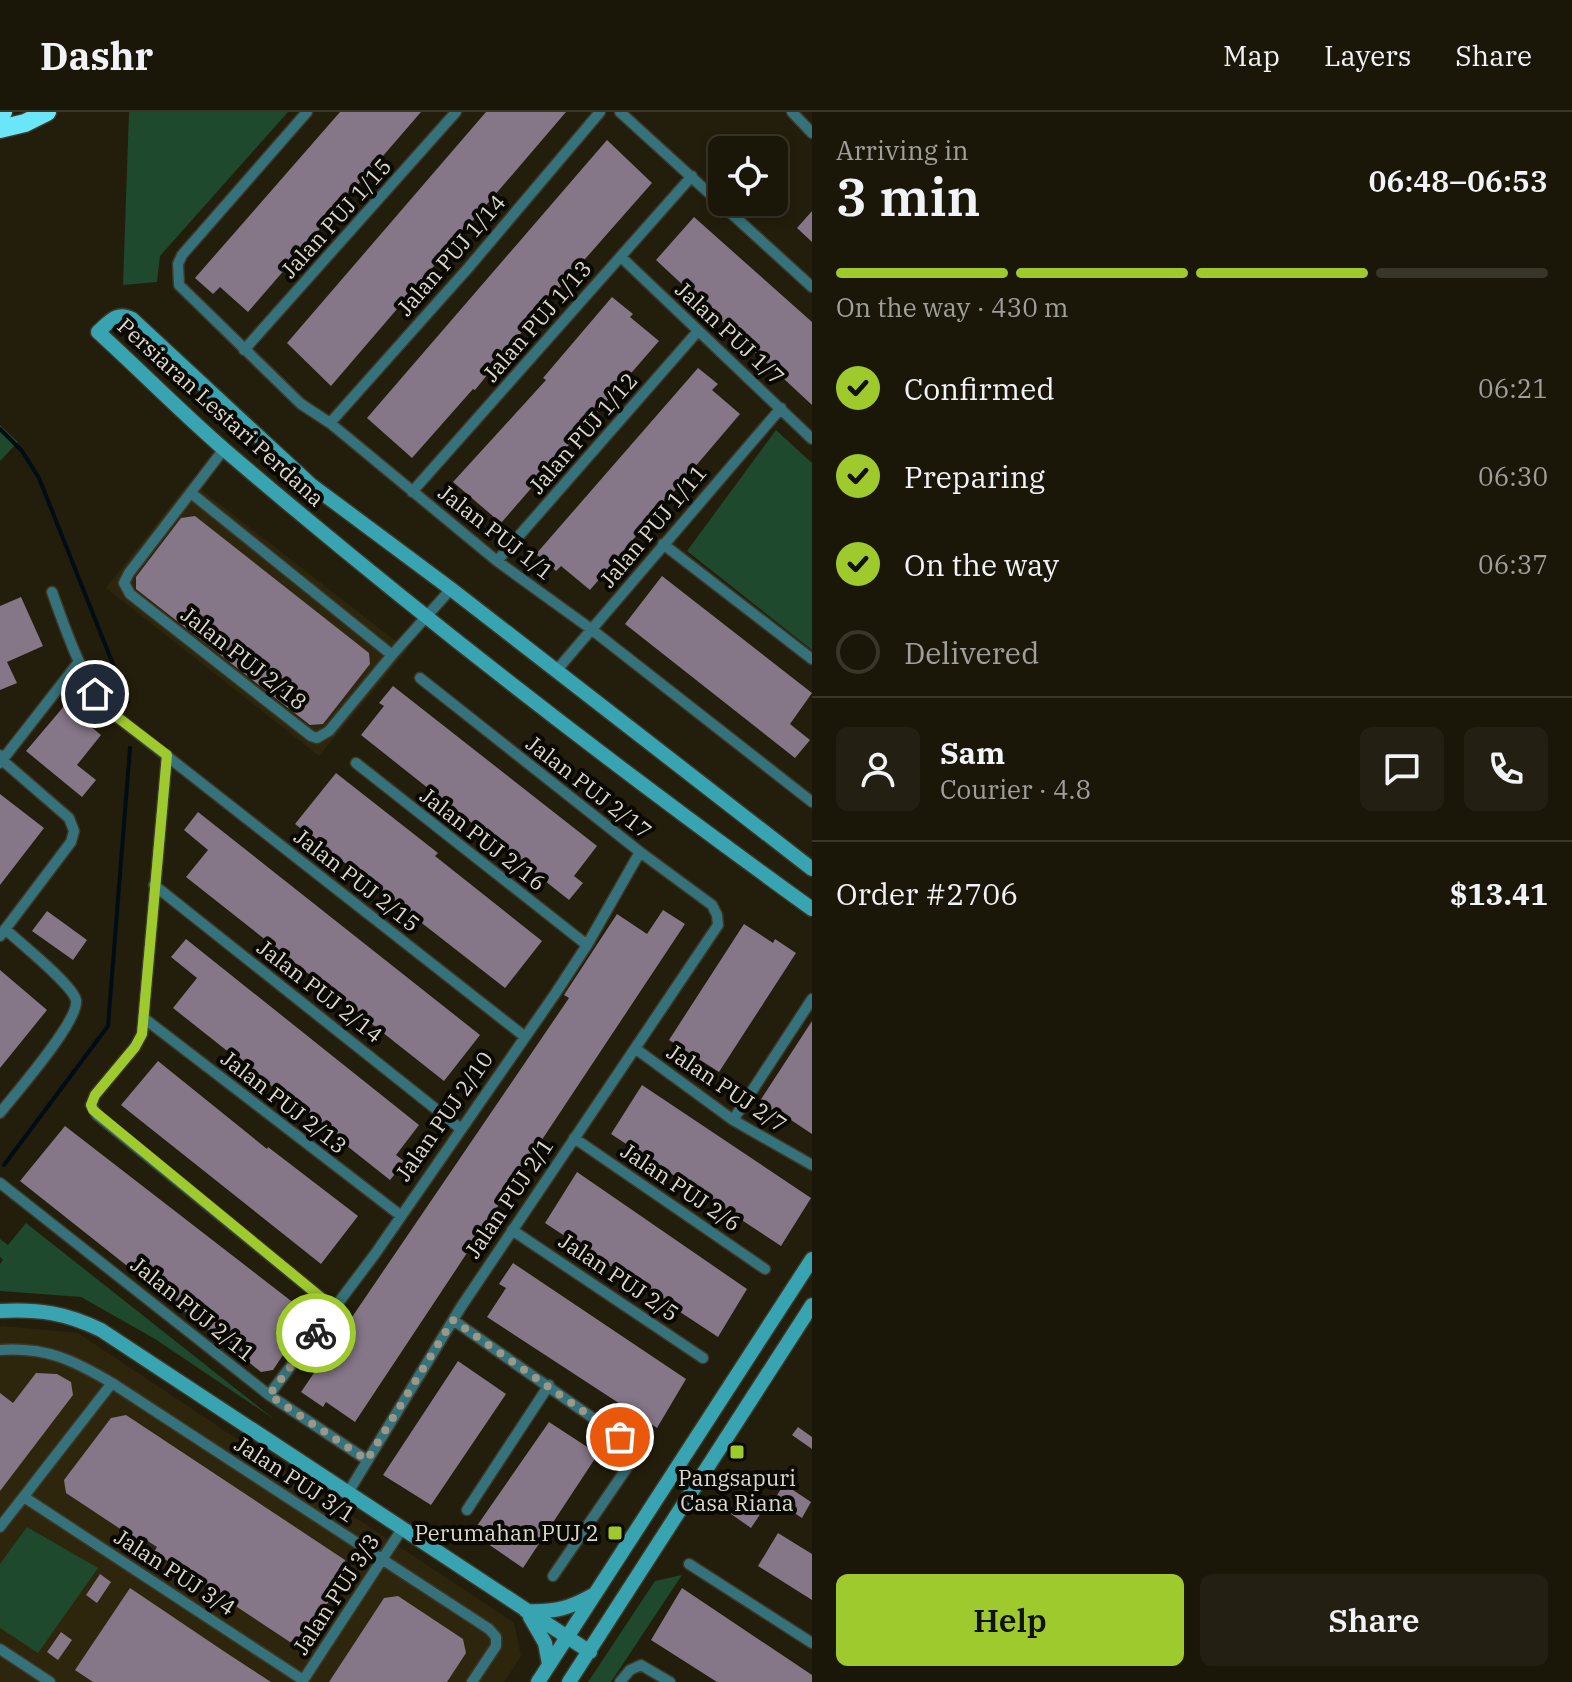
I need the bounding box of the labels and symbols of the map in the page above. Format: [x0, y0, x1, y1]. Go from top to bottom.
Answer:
street label: Jalan PUJ 1/15 [274, 152, 397, 284]
street label: Jalan PUJ 1/14 [390, 188, 511, 322]
street label: Jalan PUJ 1/13 [476, 254, 597, 388]
street label: Jalan PUJ 1/7 [670, 275, 791, 391]
street label: Persiaran Lestari Perdana [112, 311, 331, 512]
street label: Jalan PUJ 1/12 [522, 366, 643, 500]
street label: Jalan PUJ 1/11 [593, 458, 713, 593]
street label: Jalan PUJ 1/1 [433, 477, 560, 586]
street label: Jalan PUJ 2/18 [176, 599, 313, 716]
pin [61, 660, 129, 728]
street label: Jalan PUJ 2/17 [521, 728, 658, 845]
street label: Jalan PUJ 2/16 [415, 780, 552, 897]
street label: Jalan PUJ 2/15 [289, 821, 426, 938]
street label: Jalan PUJ 2/14 [252, 932, 389, 1049]
street label: Jalan PUJ 2/7 [662, 1037, 793, 1138]
street label: Jalan PUJ 2/13 [216, 1043, 353, 1160]
street label: Jalan PUJ 2/10 [388, 1045, 499, 1186]
street label: Jalan PUJ 2/1 [458, 1132, 559, 1263]
street label: Jalan PUJ 2/6 [616, 1136, 747, 1237]
street label: Jalan PUJ 2/5 [554, 1226, 685, 1327]
street label: Jalan PUJ 2/11 [125, 1250, 261, 1368]
courier [276, 1293, 356, 1373]
pin [586, 1403, 654, 1471]
street label: Jalan PUJ 3/1 [229, 1429, 361, 1529]
marker: Pangsapuri Casa Riana [728, 1443, 746, 1461]
place label: Pangsapuri Casa Riana [678, 1463, 796, 1517]
place label: Perumahan PUJ 2 [414, 1518, 599, 1547]
street label: Jalan PUJ 3/4 [109, 1522, 241, 1622]
marker: Perumahan PUJ 2 [606, 1524, 624, 1542]
street label: Jalan PUJ 3/3 [286, 1528, 386, 1660]

